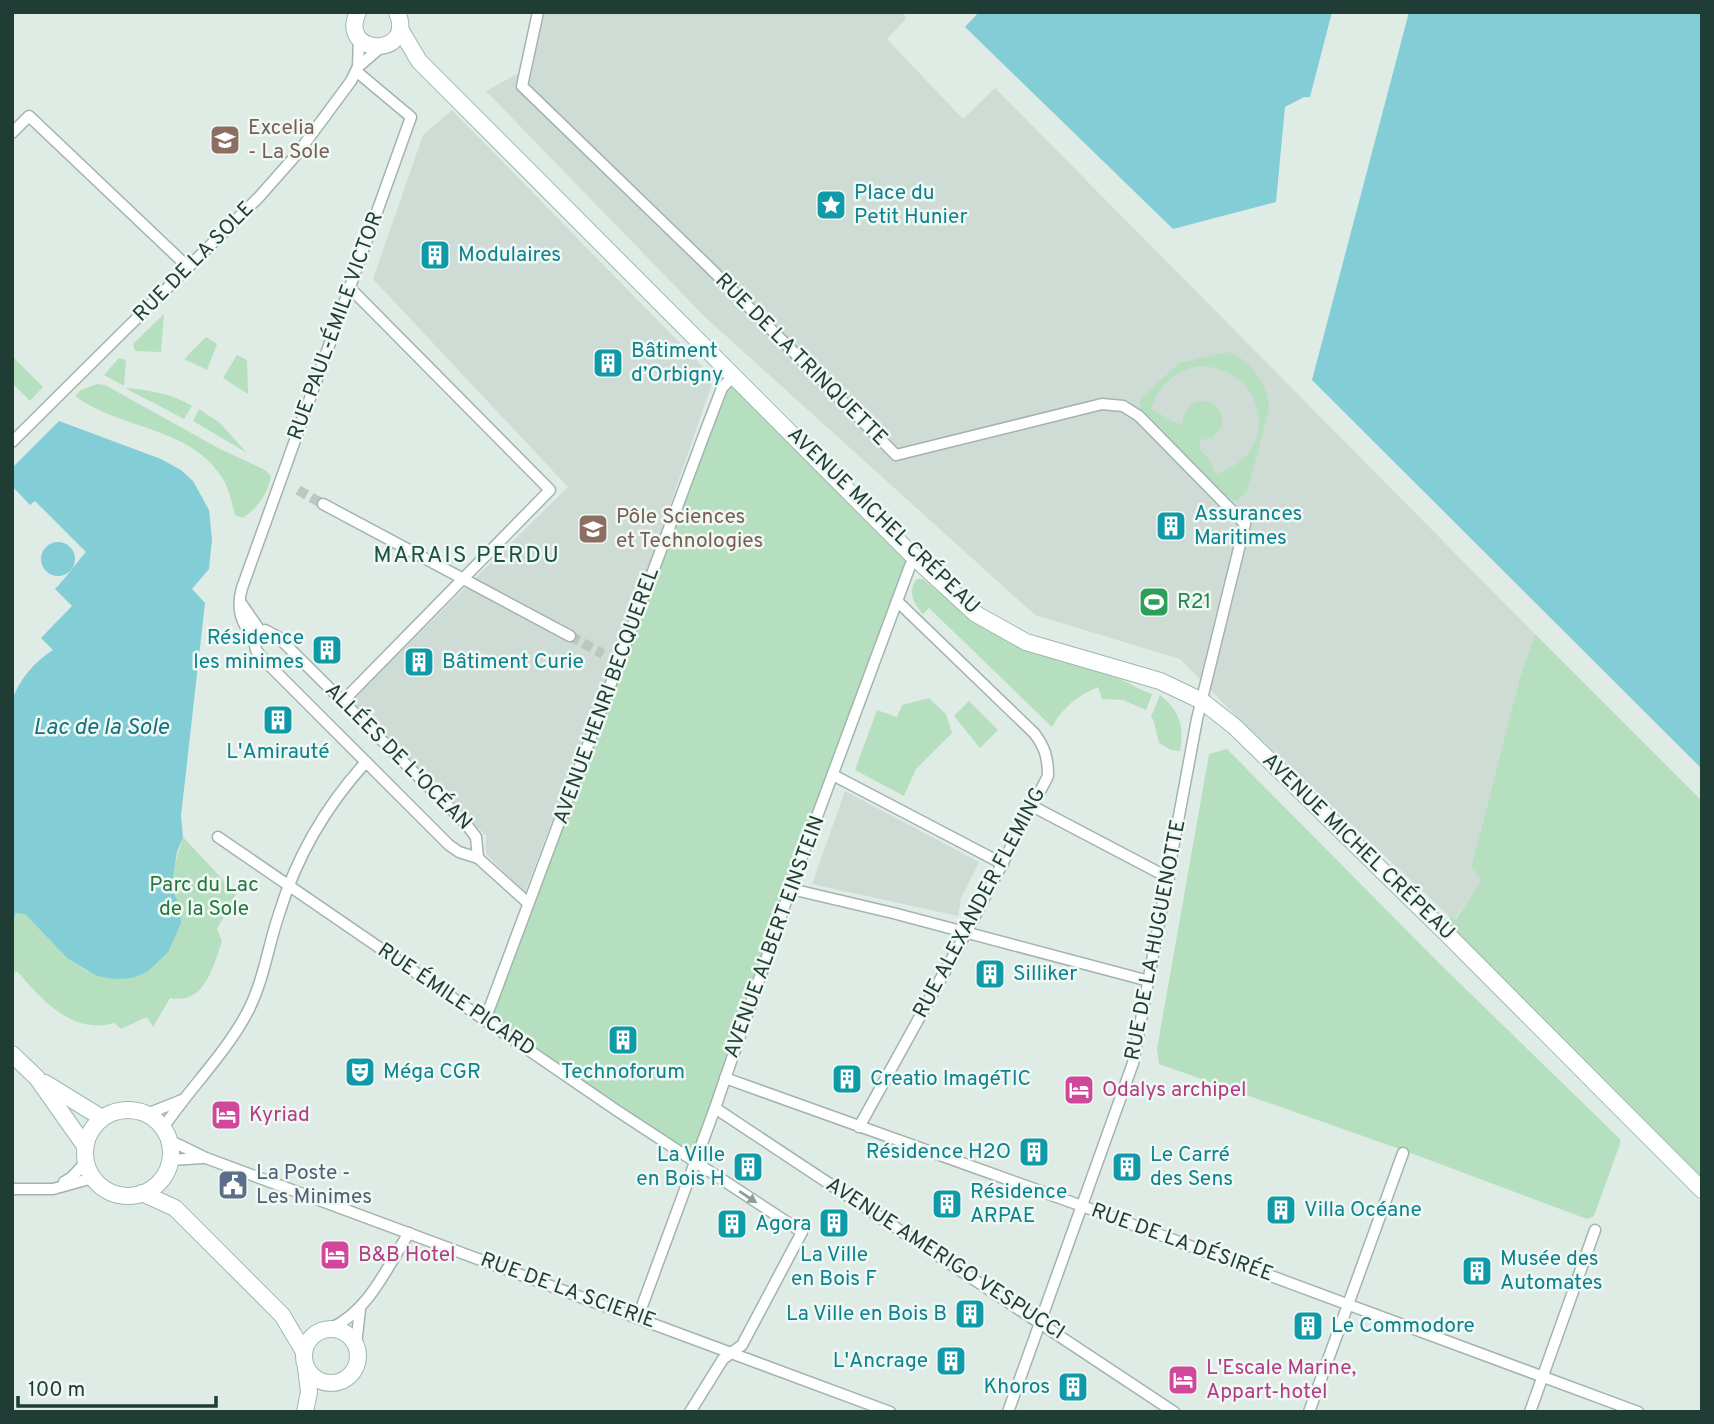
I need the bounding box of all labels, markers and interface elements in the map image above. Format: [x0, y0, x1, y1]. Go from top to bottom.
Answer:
place label: Excelia - La Sole [248, 115, 330, 166]
school or university icon: Excelia - La Sole [208, 123, 242, 157]
place label: Place du Petit Hunier [854, 180, 968, 231]
place icon: Place du Petit Hunier [814, 188, 848, 222]
street label: RUE DE LA SOLE [128, 196, 260, 328]
street label: RUE PAUL-ÉMILE VICTOR [281, 208, 390, 444]
building icon: Modulaires [418, 238, 452, 272]
place label: Modulaires [458, 242, 561, 269]
street label: RUE DE LA TRINQUETTE [709, 268, 893, 452]
place label: Bâtiment d’Orbigny [631, 338, 723, 389]
building icon: Bâtiment d’Orbigny [591, 346, 625, 380]
street label: AVENUE MICHEL CRÉPEAU [781, 421, 986, 620]
place label: Assurances Maritimes [1194, 501, 1302, 552]
place label: Pôle Sciences et Technologies [616, 504, 763, 555]
building icon: Assurances Maritimes [1154, 509, 1188, 543]
school or university icon: Pôle Sciences et Technologies [576, 512, 610, 546]
district label: MARAIS PERDU [373, 542, 561, 571]
street label: AVENUE HENRI BECQUEREL [548, 564, 666, 828]
sports icon: R21 [1137, 585, 1171, 619]
place label: R21 [1177, 589, 1211, 616]
place label: Résidence les minimes [193, 625, 304, 676]
building icon: Résidence les minimes [310, 633, 344, 667]
building icon: Bâtiment Curie [402, 645, 436, 679]
place label: Bâtiment Curie [442, 649, 584, 676]
street label: ALLÉES DE L'OCÉAN [319, 677, 478, 836]
building icon: L'Amirauté [261, 703, 295, 737]
water label: Lac de la Sole [33, 714, 170, 743]
place label: L'Amirauté [226, 739, 330, 766]
street label: AVENUE MICHEL CRÉPEAU [1256, 747, 1461, 946]
street label: RUE ALEXANDER FLEMING [908, 783, 1052, 1023]
street label: AVENUE ALBERT EINSTEIN [718, 812, 832, 1062]
street label: RUE DE LA HUGUENOTTE [1119, 817, 1193, 1063]
park label: Parc du Lac de la Sole [149, 872, 259, 923]
street label: RUE ÉMILE PICARD [372, 936, 541, 1063]
building icon: Silliker [973, 957, 1007, 991]
place label: Silliker [1013, 961, 1077, 988]
building icon: Technoforum [606, 1023, 640, 1057]
theatre icon: Méga CGR [343, 1055, 377, 1089]
place label: Méga CGR [383, 1059, 481, 1086]
place label: Technoforum [561, 1059, 685, 1086]
building icon: Creatio ImagéTIC [830, 1062, 864, 1096]
place label: Creatio ImagéTIC [870, 1066, 1031, 1093]
hotel icon: Odalys archipel [1062, 1073, 1096, 1107]
place label: Odalys archipel [1102, 1077, 1247, 1104]
hotel icon: Kyriad [209, 1098, 243, 1132]
place label: Kyriad [249, 1102, 310, 1129]
building icon: Résidence H2O [1017, 1135, 1051, 1169]
place label: Résidence H2O [866, 1139, 1011, 1166]
place label: La Ville en Bois H [636, 1142, 725, 1193]
place label: Le Carré des Sens [1150, 1142, 1233, 1193]
building icon: La Ville en Bois H [731, 1150, 765, 1184]
building icon: Le Carré des Sens [1110, 1150, 1144, 1184]
place label: La Poste - Les Minimes [256, 1160, 372, 1211]
public building icon: La Poste - Les Minimes [216, 1168, 250, 1202]
street label: AVENUE AMERIGO VESPUCCI [820, 1172, 1070, 1346]
place label: Résidence ARPAE [970, 1179, 1067, 1230]
building icon: Résidence ARPAE [930, 1187, 964, 1221]
one-way arrow [738, 1190, 758, 1203]
building icon: Villa Océane [1264, 1193, 1298, 1227]
street label: RUE DE LA DÉSIRÉE [1087, 1197, 1277, 1289]
place label: Villa Océane [1304, 1197, 1422, 1224]
building icon: La Ville en Bois F [817, 1206, 851, 1240]
building icon: Agora [715, 1207, 749, 1241]
place label: Agora [755, 1211, 811, 1238]
hotel icon: B&B Hotel [318, 1238, 352, 1272]
place label: B&B Hotel [358, 1242, 455, 1269]
place label: La Ville en Bois F [791, 1242, 877, 1293]
place label: Musée des Automates [1500, 1246, 1603, 1297]
street label: RUE DE LA SCIERIE [477, 1247, 659, 1335]
building icon: Musée des Automates [1460, 1254, 1494, 1288]
building icon: La Ville en Bois B [953, 1297, 987, 1331]
place label: La Ville en Bois B [786, 1301, 947, 1328]
building icon: Le Commodore [1291, 1309, 1325, 1343]
place label: Le Commodore [1331, 1313, 1475, 1340]
building icon: L'Ancrage [934, 1344, 968, 1378]
place label: L'Ancrage [833, 1348, 928, 1375]
place label: L'Escale Marine, Appart-hotel [1206, 1355, 1356, 1406]
hotel icon: L'Escale Marine, Appart-hotel [1166, 1363, 1200, 1397]
scale bar [18, 1364, 215, 1408]
building icon: Khoros [1056, 1370, 1090, 1404]
place label: Khoros [983, 1374, 1050, 1401]
text: 100 m [28, 1377, 85, 1404]

